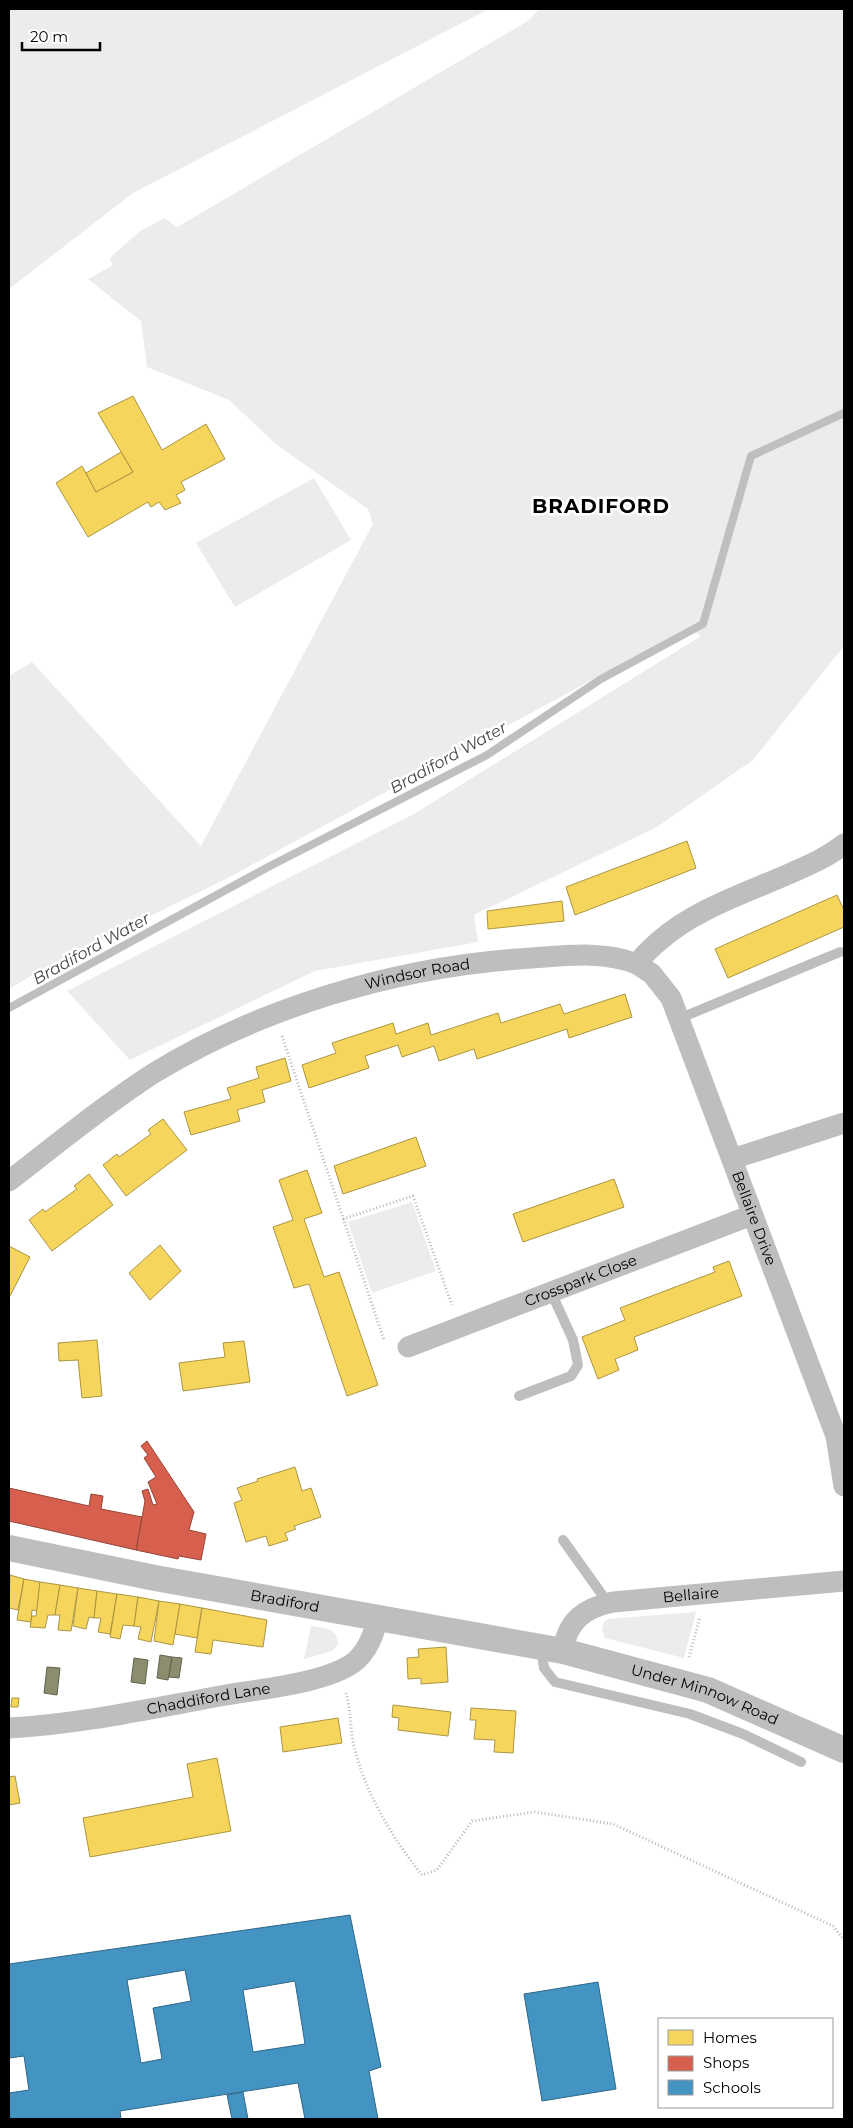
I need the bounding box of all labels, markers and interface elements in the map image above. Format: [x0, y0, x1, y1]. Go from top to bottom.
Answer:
scale bar [22, 20, 100, 52]
text: 20 m [30, 27, 68, 46]
district label: BRADIFORD [532, 494, 670, 518]
water label: Bradiford Water [387, 717, 510, 797]
water label: Bradiford Water [30, 908, 153, 988]
street label: Windsor Road [363, 954, 471, 993]
street label: Bellaire Drive [728, 1168, 781, 1268]
street label: Crosspark Close [522, 1250, 639, 1310]
street label: Bellaire [662, 1582, 720, 1606]
street label: Bradiford [249, 1585, 321, 1616]
street label: Under Minnow Road [629, 1660, 782, 1729]
street label: Chaddiford Lane [145, 1678, 272, 1719]
legend [658, 2018, 833, 2108]
text: Homes [703, 2028, 757, 2047]
text: Shops [703, 2053, 749, 2072]
text: Schools [703, 2078, 761, 2097]

